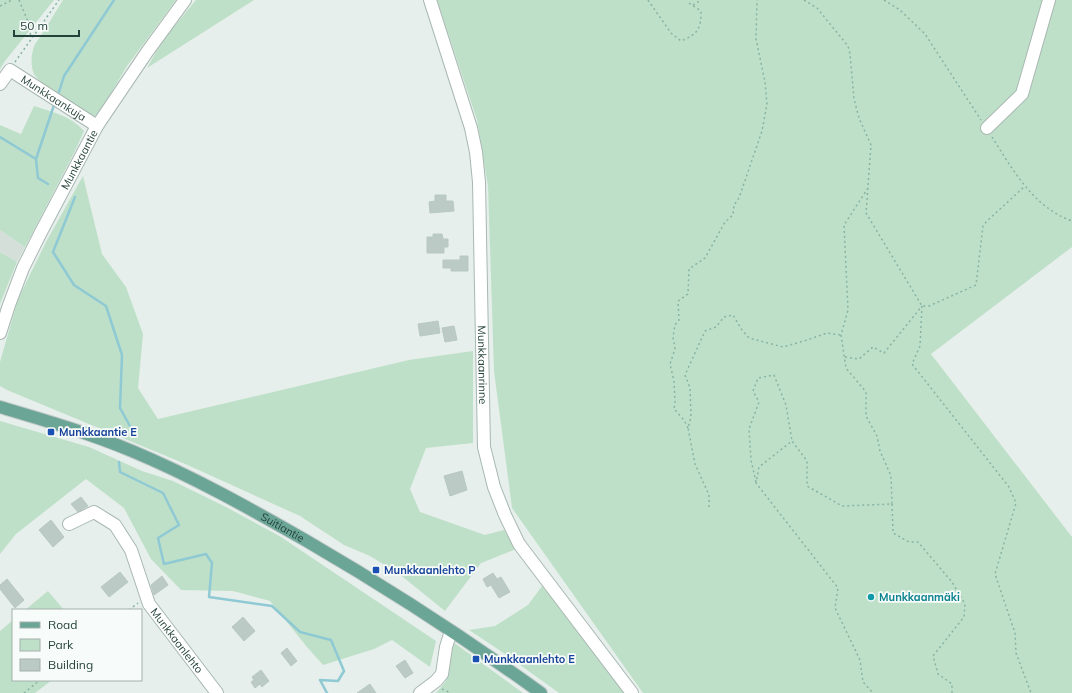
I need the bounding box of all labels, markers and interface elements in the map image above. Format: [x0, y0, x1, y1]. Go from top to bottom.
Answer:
scale bar [14, 12, 79, 38]
text: 50 m [20, 18, 48, 33]
street label: Munkkaankuja [18, 72, 89, 124]
street label: Munkkaantie [58, 127, 101, 192]
street label: Munkkaanrinne [475, 325, 490, 404]
place label: Munkkaantie E [59, 425, 137, 439]
marker: Munkkaantie E [46, 427, 56, 437]
street label: Suitiantie [258, 509, 307, 545]
place label: Munkkaanlehto P [384, 563, 476, 577]
marker: Munkkaanlehto P [371, 565, 381, 575]
place label: Munkkaanmäki [879, 590, 960, 604]
marker: Munkkaanmäki [866, 592, 876, 602]
street label: Munkkaanlehto [148, 605, 206, 676]
legend [12, 609, 142, 681]
text: Road [48, 617, 77, 632]
text: Park [48, 637, 74, 652]
place label: Munkkaanlehto E [484, 652, 575, 666]
marker: Munkkaanlehto E [471, 654, 481, 664]
text: Building [48, 657, 93, 672]

